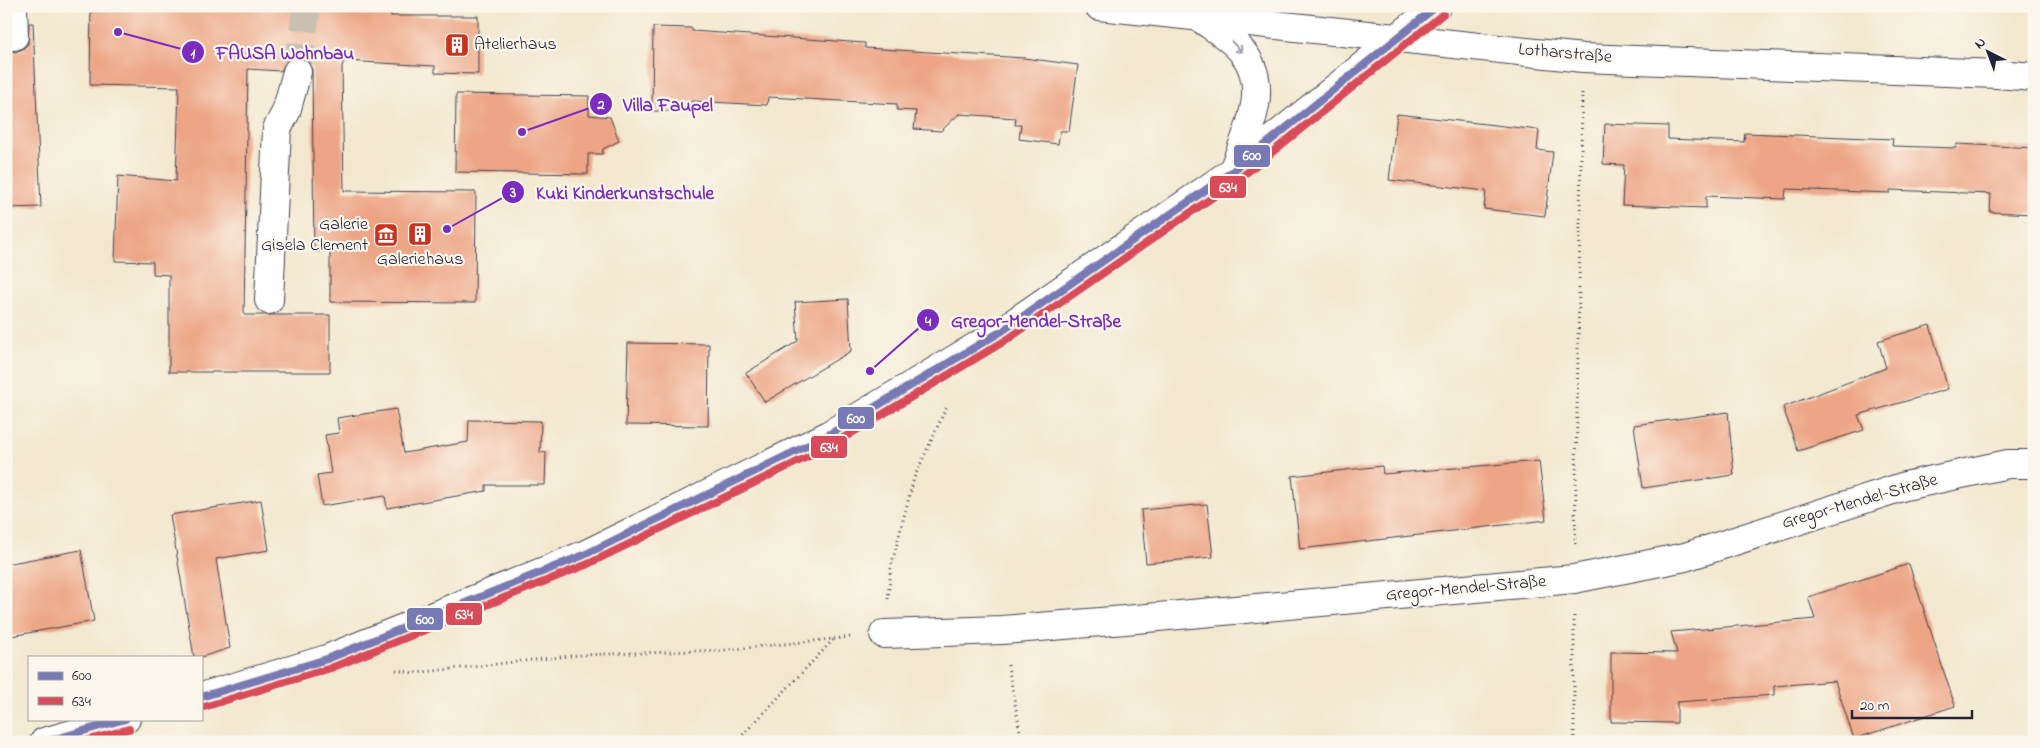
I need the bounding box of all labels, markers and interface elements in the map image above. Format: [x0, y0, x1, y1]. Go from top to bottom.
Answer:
north arrow [1962, 28, 2012, 78]
building icon: Atelierhaus [444, 32, 470, 58]
place label: Atelierhaus [474, 32, 557, 58]
text: N [1970, 32, 1991, 54]
callout: FAUSA Wohnbau [180, 35, 364, 69]
street label: Lotharstraße [1517, 37, 1614, 71]
text: FAUSA Wohnbau [215, 41, 354, 68]
one-way arrow [1231, 41, 1243, 53]
text: 1 [191, 43, 196, 65]
callout: Villa Faupel [588, 87, 723, 121]
text: Villa Faupel [622, 93, 713, 120]
text: 2 [596, 94, 605, 116]
line badge: 600 [1233, 144, 1271, 168]
text: 600 [1242, 146, 1261, 167]
callout: Kuki Kinderkunstschule [501, 175, 724, 209]
line badge: 634 [1209, 175, 1247, 199]
text: 634 [1218, 178, 1237, 199]
text: Kuki Kinderkunstschule [536, 181, 714, 208]
text: 3 [509, 182, 516, 204]
place label: Galerie Gisela Clement [261, 212, 369, 259]
building icon: Galeriehaus [407, 221, 433, 247]
museum icon: Galerie Gisela Clement [373, 222, 399, 248]
place label: Galeriehaus [377, 247, 463, 273]
callout: Gregor-Mendel-Straße [916, 303, 1131, 337]
text: Gregor-Mendel-Straße [951, 309, 1121, 338]
text: 4 [924, 311, 932, 333]
line badge: 600 [837, 406, 875, 430]
text: 600 [846, 409, 865, 430]
line badge: 634 [810, 435, 848, 459]
text: 634 [819, 438, 838, 459]
street label: Gregor-Mendel-Straße [1779, 467, 1942, 538]
street label: Gregor-Mendel-Straße [1385, 569, 1548, 610]
line badge: 634 [445, 602, 483, 626]
text: 634 [454, 605, 473, 626]
line badge: 600 [406, 607, 444, 631]
text: 600 [415, 610, 434, 631]
legend [28, 656, 202, 720]
text: 600 [72, 665, 92, 687]
scale bar [1852, 688, 1972, 720]
text: 634 [72, 691, 91, 713]
text: 20 m [1860, 695, 1890, 717]

